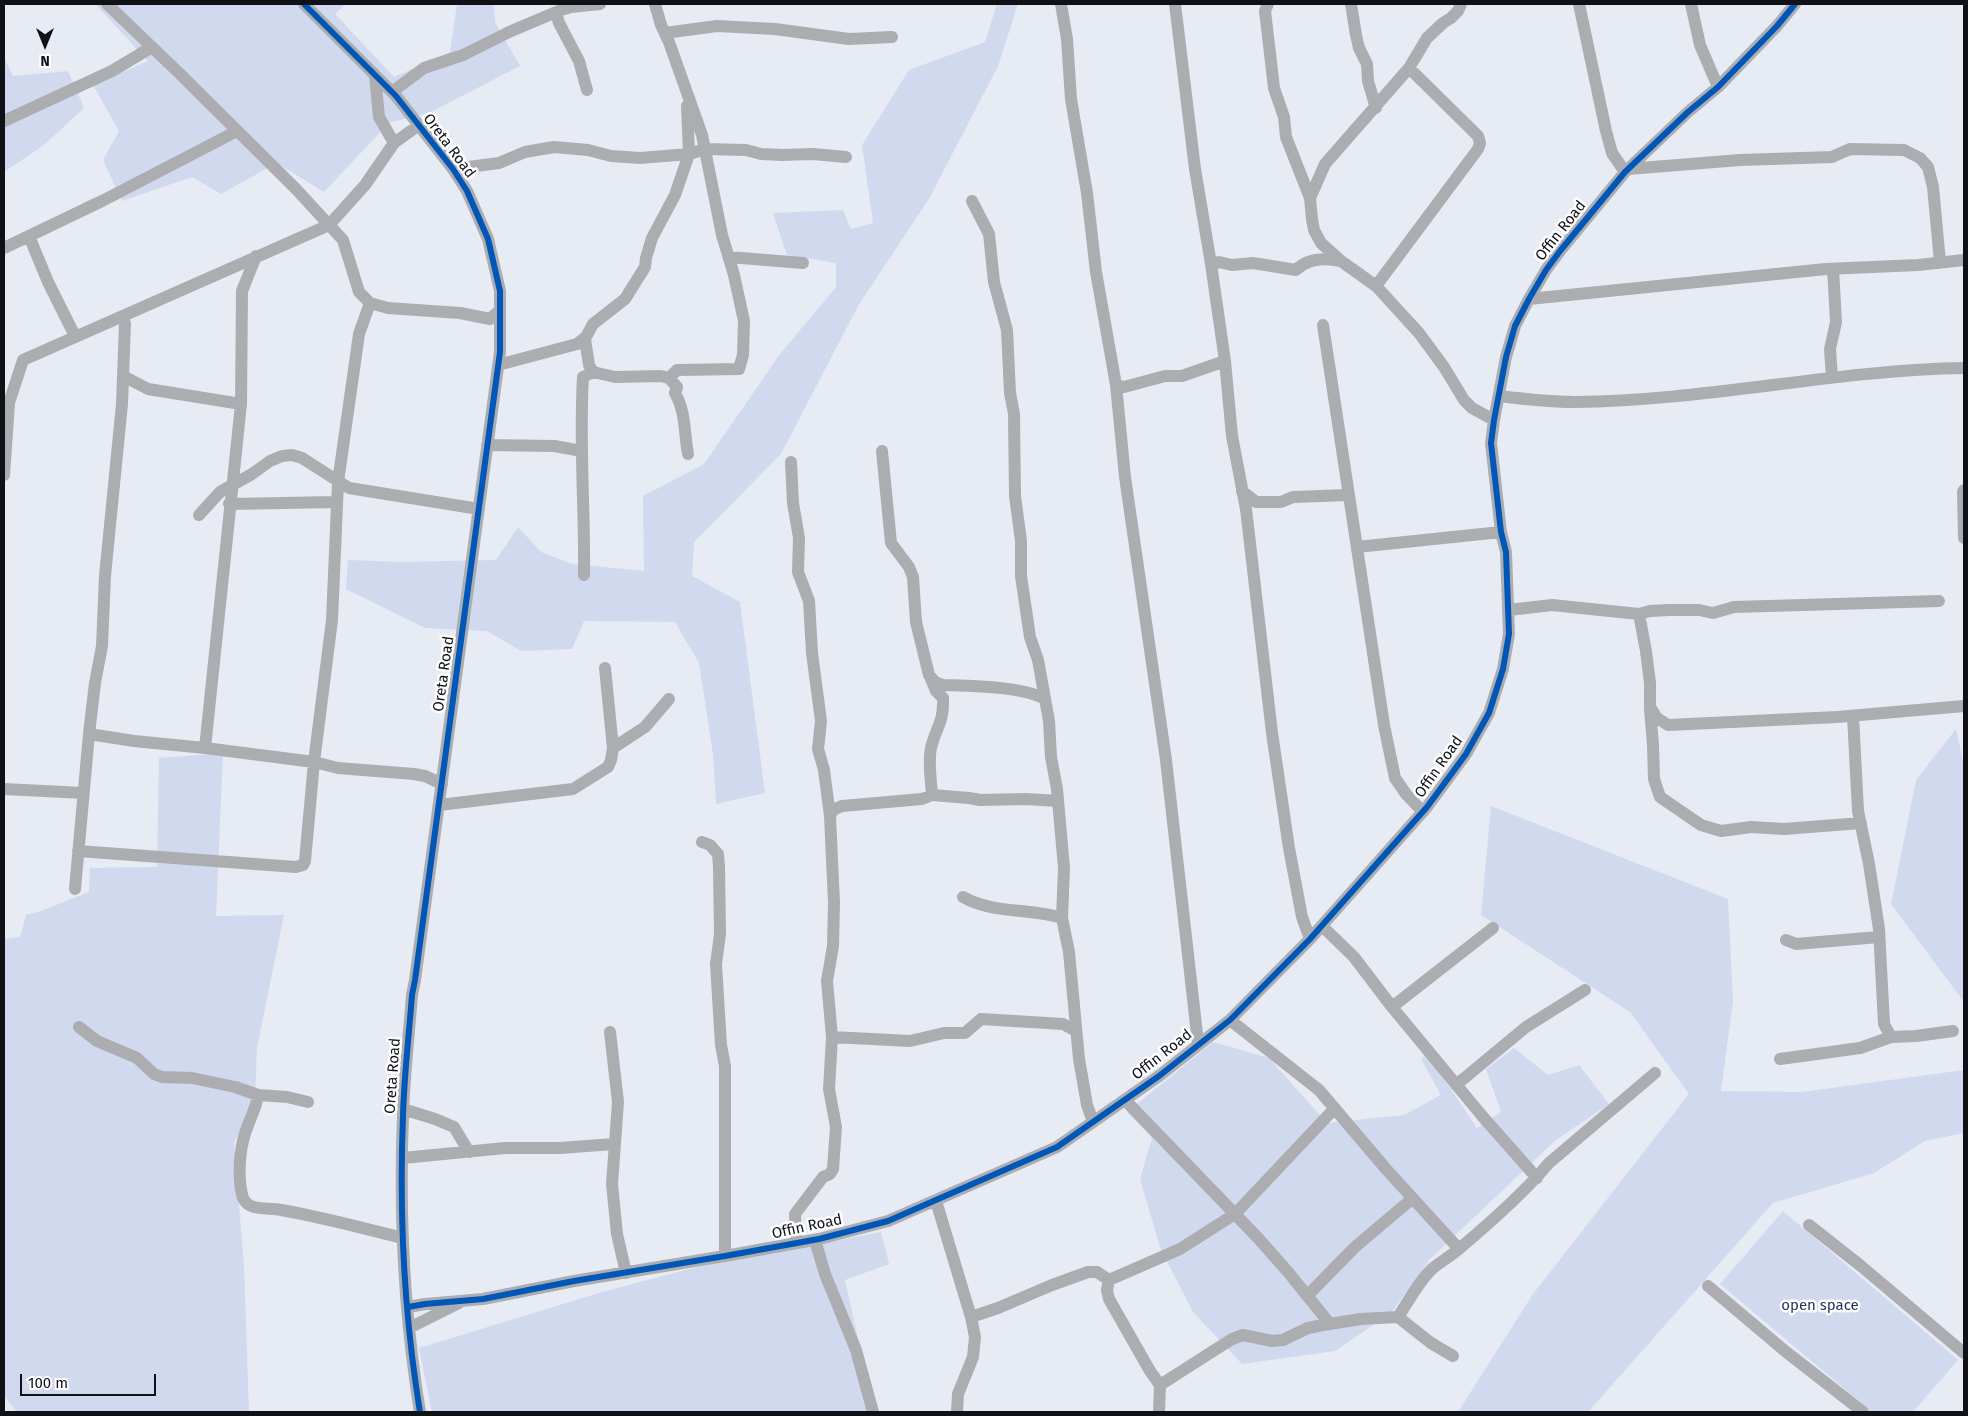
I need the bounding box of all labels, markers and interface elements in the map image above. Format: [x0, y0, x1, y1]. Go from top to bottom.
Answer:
north arrow [20, 20, 70, 70]
text: N [40, 52, 50, 69]
street label: Oreta Road [419, 110, 479, 182]
street label: Offin Road [1532, 197, 1590, 265]
street label: Oreta Road [430, 635, 458, 713]
street label: Offin Road [1411, 733, 1467, 801]
street label: Offin Road [1128, 1026, 1196, 1084]
street label: Oreta Road [381, 1037, 405, 1115]
street label: Offin Road [770, 1211, 844, 1243]
park label: open space [1781, 1297, 1859, 1315]
scale bar [22, 1364, 159, 1396]
text: 100 m [28, 1374, 68, 1392]

